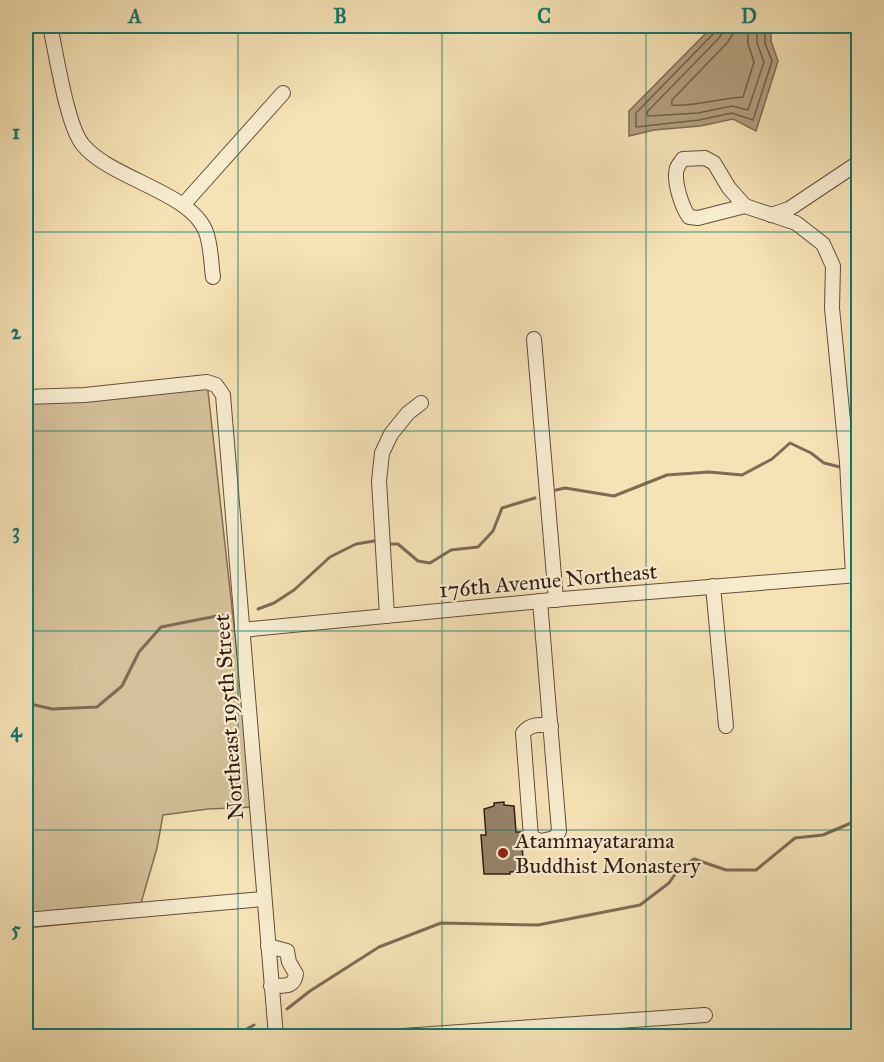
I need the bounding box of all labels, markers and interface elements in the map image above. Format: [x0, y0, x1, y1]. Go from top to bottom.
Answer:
text: A [126, 4, 142, 28]
text: B [333, 4, 347, 28]
text: C [537, 4, 551, 28]
text: D [741, 4, 757, 28]
text: 1 [12, 120, 20, 144]
text: 2 [11, 320, 22, 344]
text: 3 [12, 519, 20, 544]
street label: 176th Avenue Northeast [438, 557, 659, 603]
street label: Northeast 195th Street [208, 613, 249, 821]
text: 4 [10, 718, 22, 743]
place label: Atammayatarama Buddhist Monastery [514, 827, 701, 879]
marker: Atammayatarama Buddhist Monastery [496, 846, 510, 860]
text: 5 [11, 917, 21, 941]

